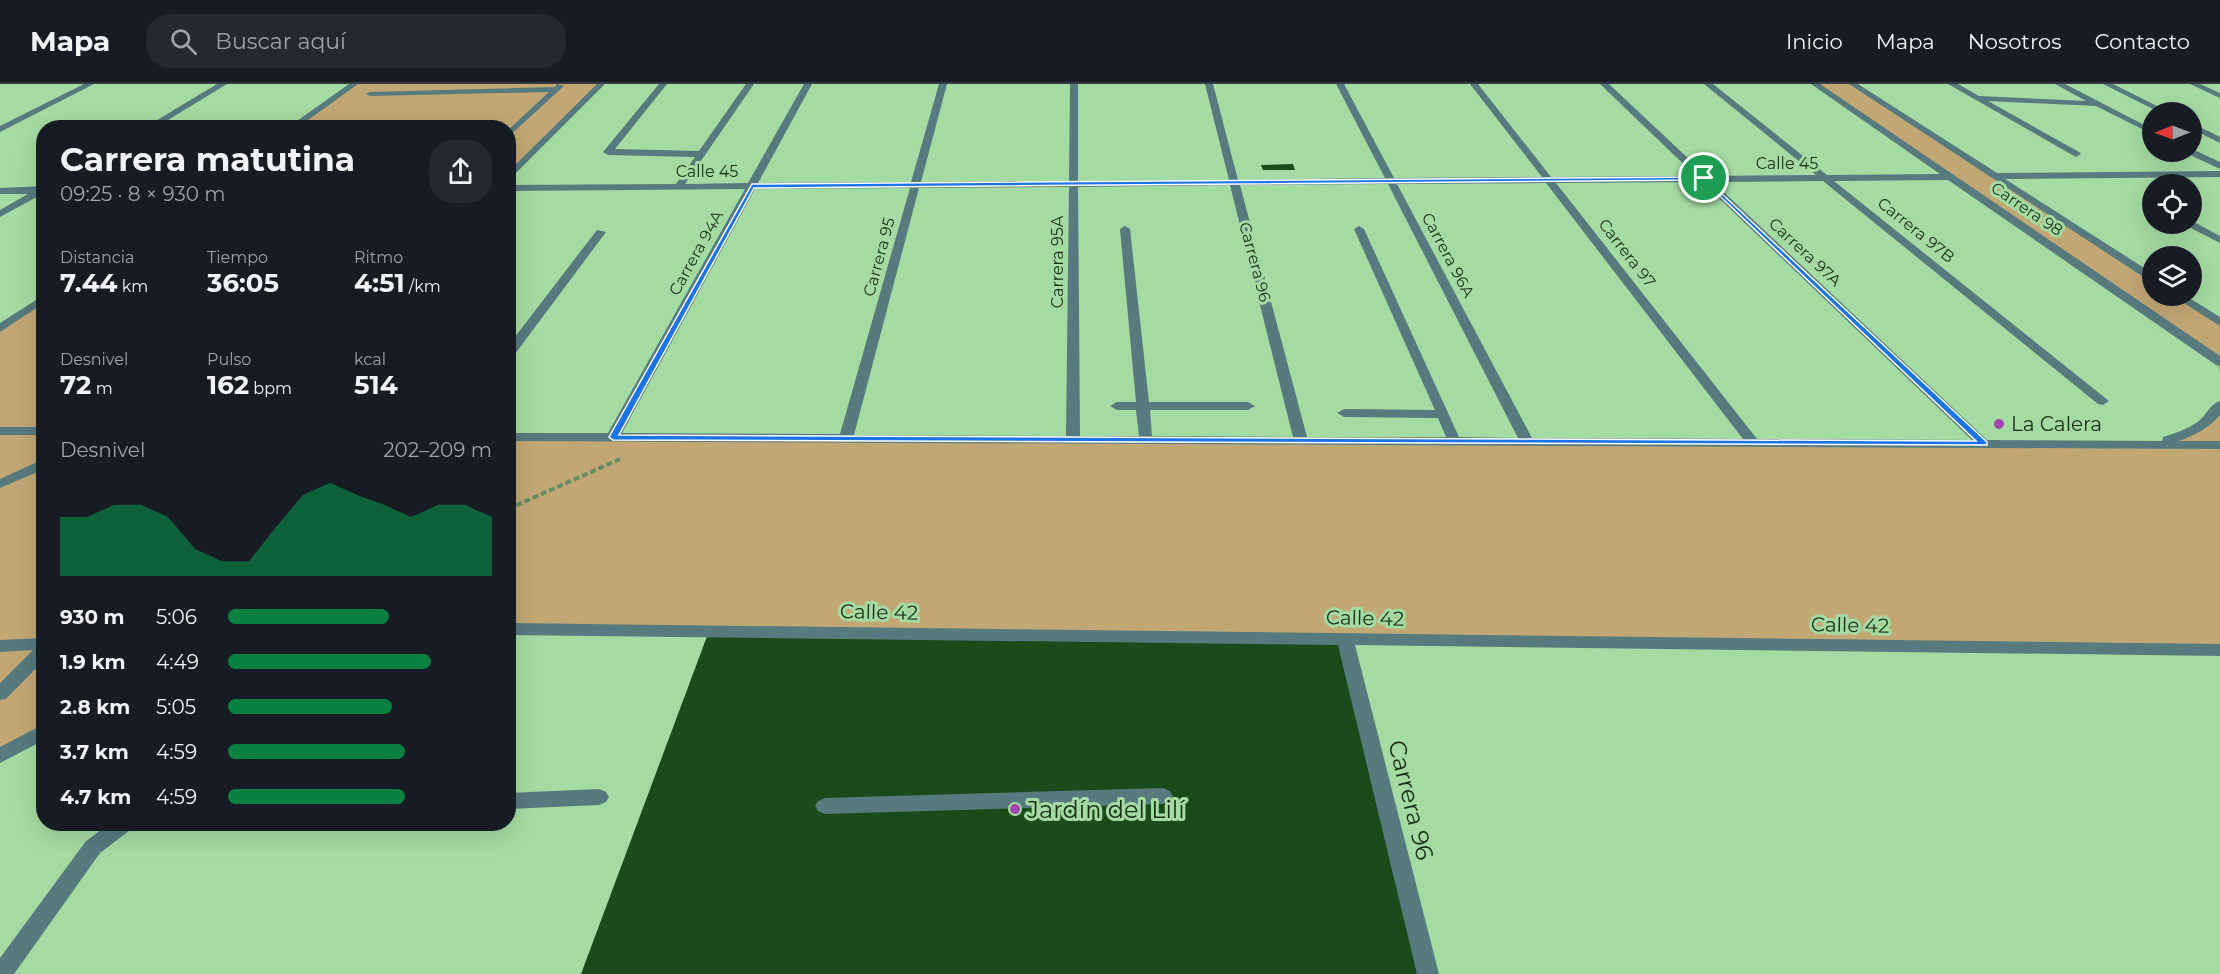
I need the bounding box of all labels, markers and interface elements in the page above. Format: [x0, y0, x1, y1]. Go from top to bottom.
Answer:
search box [146, 14, 566, 68]
text: Mapa [30, 24, 110, 58]
icon: search [167, 25, 200, 58]
text: Buscar aquí [215, 28, 346, 55]
text: Inicio [1786, 29, 1843, 54]
text: Mapa [1876, 29, 1935, 54]
text: Nosotros [1968, 29, 2061, 54]
text: Contacto [2094, 29, 2190, 54]
north arrow [2142, 102, 2202, 162]
map controls [2142, 102, 2202, 306]
text: Carrera matutina [60, 139, 355, 179]
button: share [429, 140, 492, 203]
pin [1678, 152, 1729, 203]
street label: Calle 45 [1756, 154, 1818, 173]
icon: arrive [1687, 161, 1720, 194]
street label: Calle 45 [676, 162, 738, 181]
button: locate [2142, 174, 2202, 234]
street label: Carrera 98 [1988, 178, 2066, 240]
text: 09:25 · 8 × 930 m [60, 182, 226, 206]
street label: Carrera 97B [1874, 193, 1958, 267]
street label: Carrera 94A [665, 207, 727, 299]
street label: Carrera 96A [1418, 209, 1479, 301]
street label: Carrera 97A [1765, 214, 1845, 291]
street label: Carrera 95 [859, 215, 899, 299]
street label: Carrera 95A [1048, 215, 1067, 308]
street label: Carrera 97 [1594, 215, 1660, 291]
street label: Carrera 96 [1235, 220, 1275, 304]
button: layers [2142, 246, 2202, 306]
text: Distancia [60, 248, 134, 267]
text: Tiempo [207, 248, 268, 267]
text: Ritmo [354, 248, 403, 267]
text: 7.44 [60, 267, 118, 299]
text: 36:05 [207, 267, 279, 299]
text: 4:51 [354, 267, 405, 299]
text: km [118, 277, 148, 296]
text: /km [405, 277, 441, 296]
text: Desnivel [60, 350, 128, 369]
text: Pulso [207, 350, 251, 369]
text: kcal [354, 350, 386, 369]
text: 72 [60, 369, 91, 401]
text: 162 [207, 369, 249, 401]
text: 514 [354, 369, 398, 401]
text: m [91, 379, 113, 398]
text: bpm [249, 379, 292, 398]
place label: La Calera [2011, 412, 2102, 436]
marker: La Calera [1992, 417, 2006, 431]
text: Desnivel [60, 438, 145, 462]
text: 202–209 m [383, 438, 492, 462]
street label: Calle 42 [840, 599, 918, 625]
text: 930 m [60, 605, 125, 629]
text: 5:06 [156, 605, 197, 629]
street label: Calle 42 [1326, 605, 1404, 631]
street label: Calle 42 [1811, 612, 1889, 638]
text: 1.9 km [60, 650, 126, 674]
text: 4:49 [156, 650, 199, 674]
text: 2.8 km [60, 695, 130, 719]
text: 5:05 [156, 695, 196, 719]
street label: Carrera 96 [1382, 737, 1440, 863]
text: 3.7 km [60, 740, 129, 764]
text: 4:59 [156, 740, 197, 764]
text: 4.7 km [60, 785, 131, 809]
text: 4:59 [156, 785, 197, 809]
place label: Jardín del Lilí [1026, 795, 1186, 824]
marker: Jardín del Lilí [1008, 802, 1022, 816]

